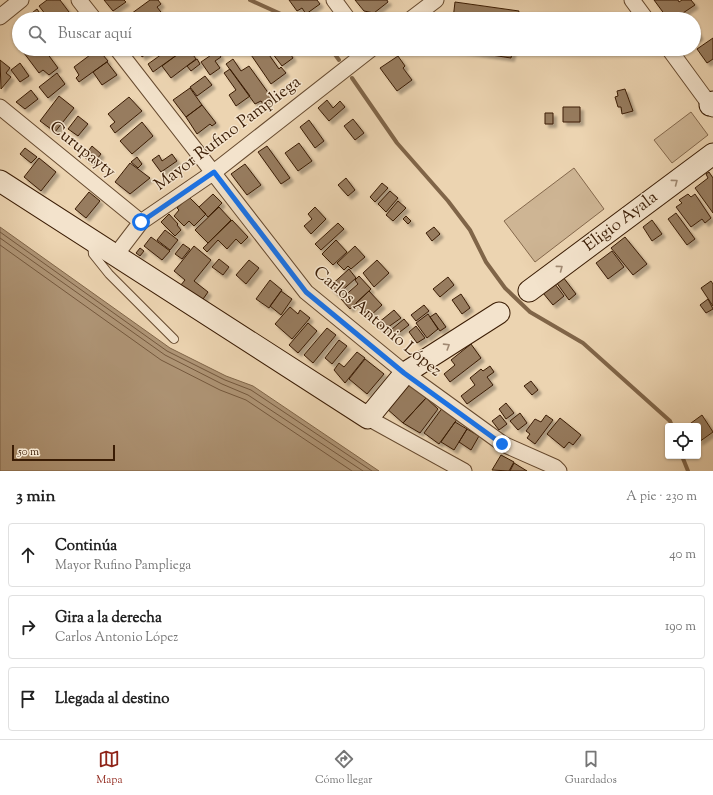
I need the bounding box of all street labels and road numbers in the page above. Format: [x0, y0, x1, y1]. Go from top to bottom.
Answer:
street label: Mayor Rufino Pampliega [150, 71, 306, 197]
street label: Curupayty [44, 116, 121, 185]
street label: Eligio Ayala [579, 186, 663, 258]
street label: Carlos Antonio López [308, 261, 446, 383]

